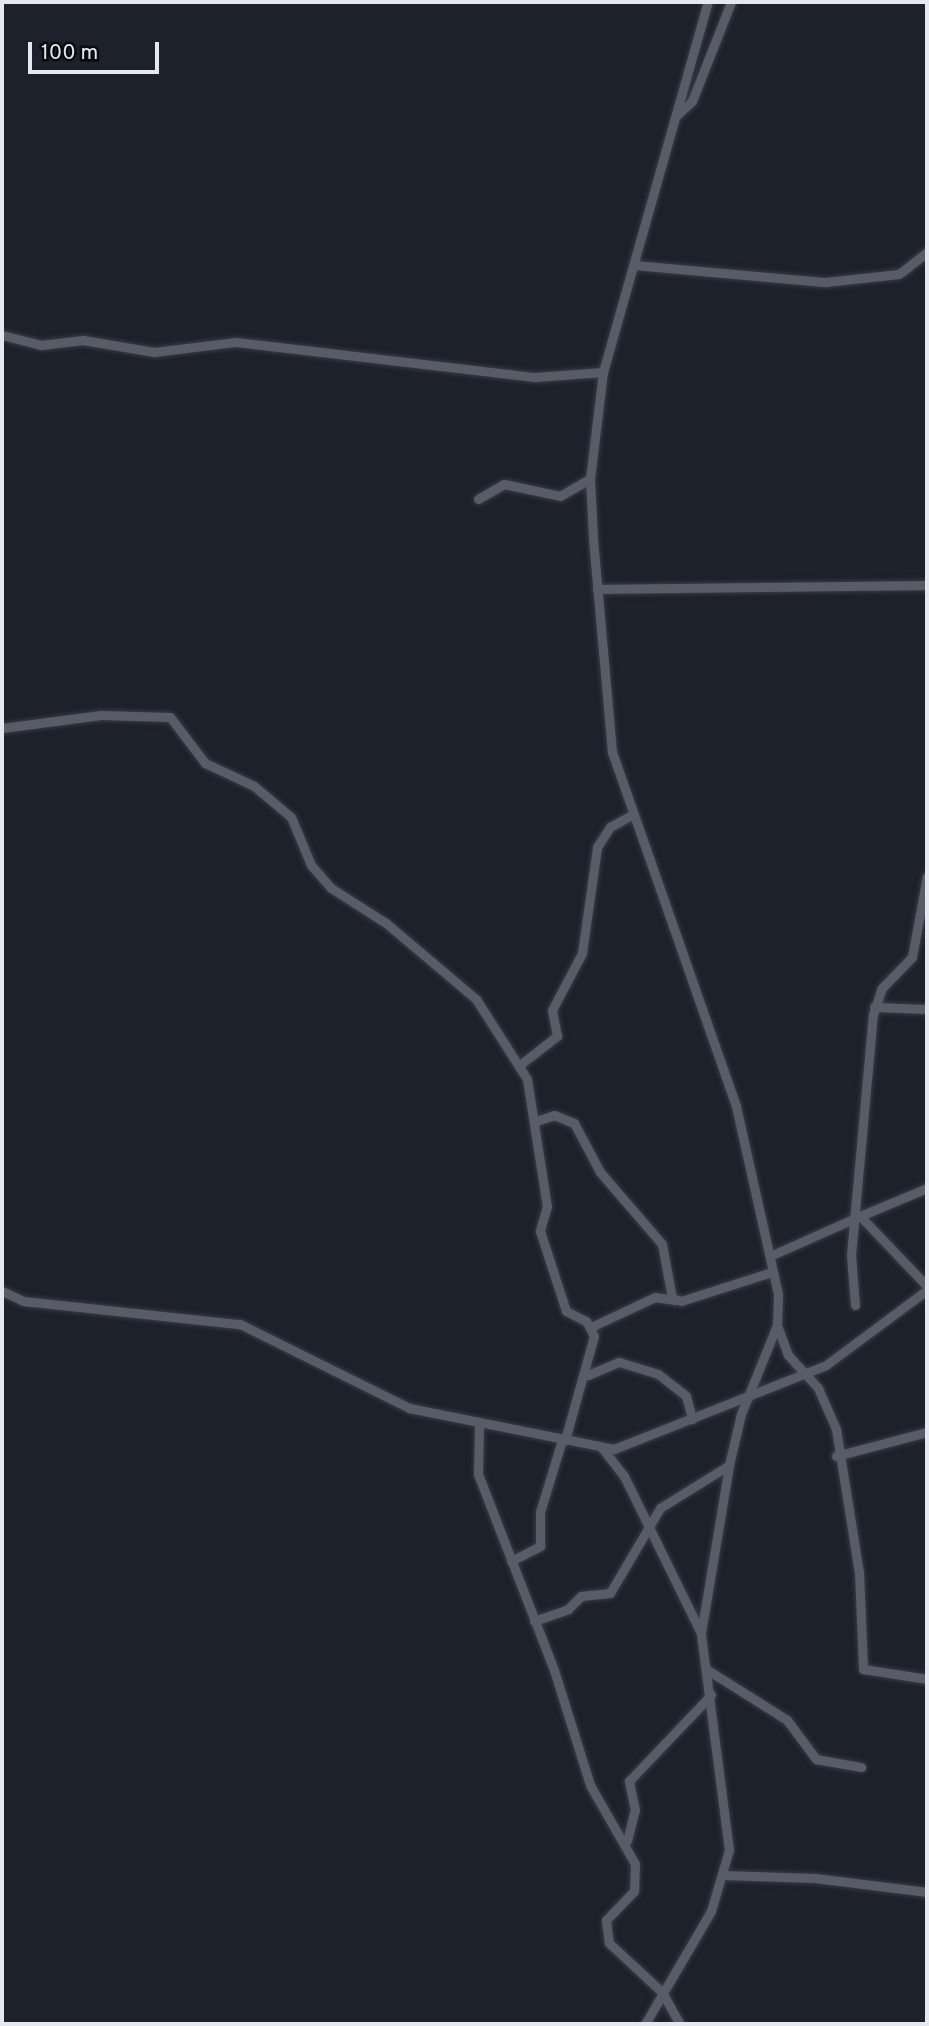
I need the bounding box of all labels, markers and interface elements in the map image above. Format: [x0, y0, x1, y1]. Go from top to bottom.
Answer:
scale bar [32, 28, 163, 72]
text: 100 m [41, 40, 98, 67]

